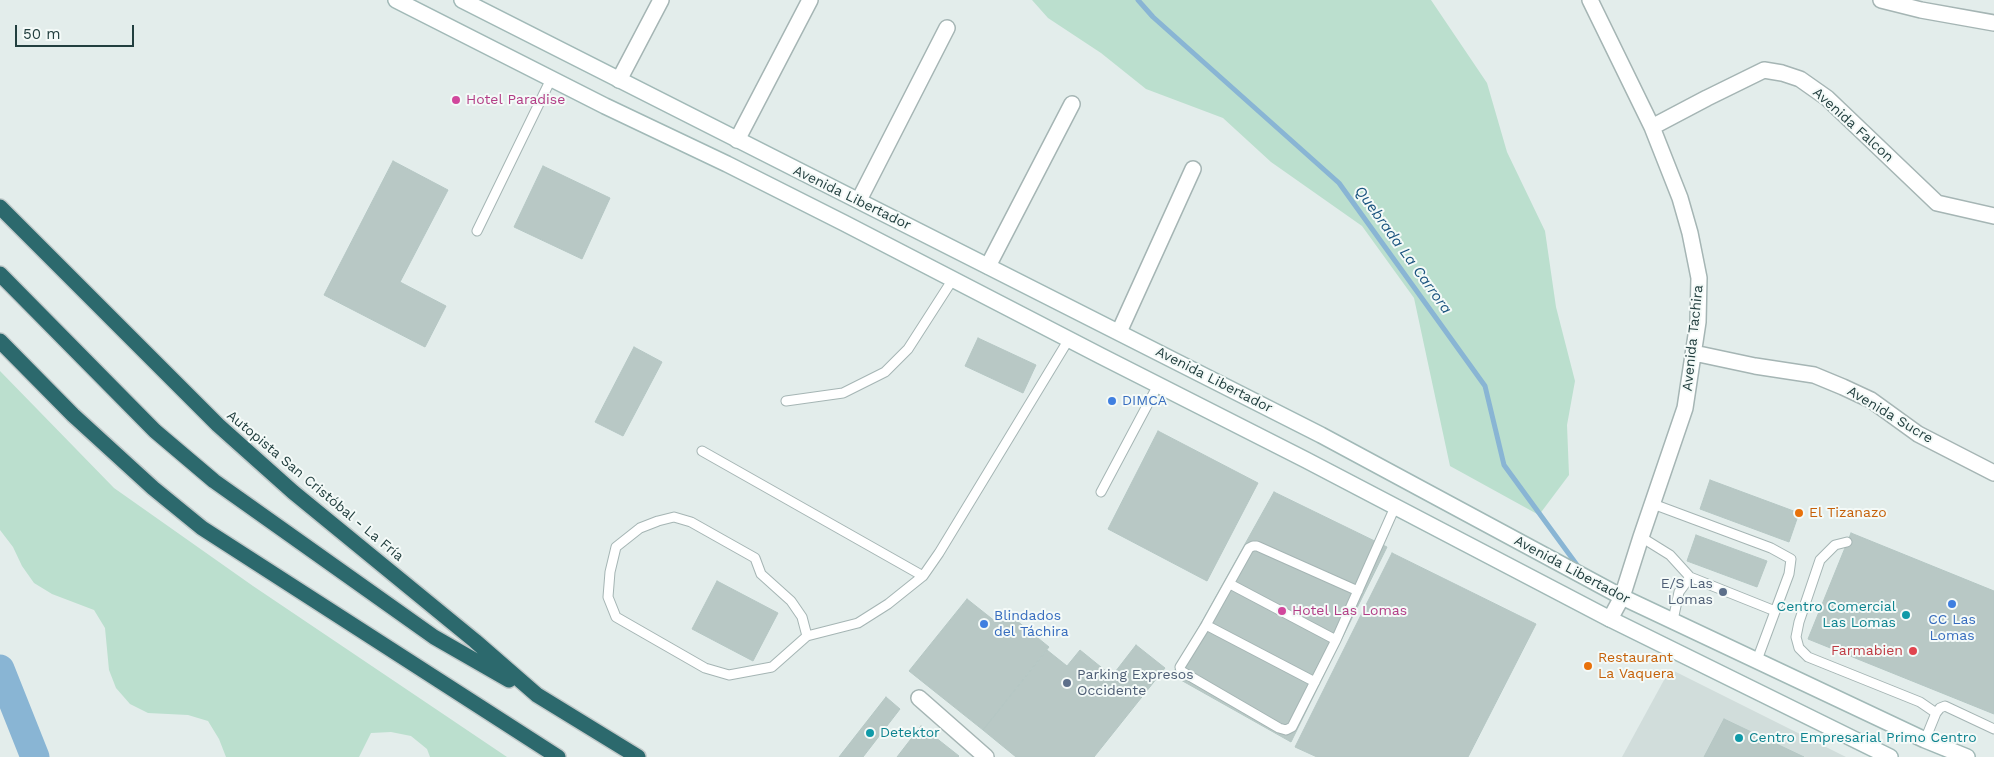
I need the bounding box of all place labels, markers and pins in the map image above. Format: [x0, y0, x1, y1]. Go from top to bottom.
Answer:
place label: Hotel Paradise [466, 92, 565, 108]
marker: Hotel Paradise [450, 94, 462, 106]
place label: DIMCA [1122, 393, 1167, 409]
marker: DIMCA [1106, 395, 1118, 407]
place label: El Tizanazo [1809, 505, 1887, 521]
marker: El Tizanazo [1793, 507, 1805, 519]
place label: E/S Las Lomas [1661, 576, 1713, 608]
marker: E/S Las Lomas [1717, 586, 1729, 598]
marker: CC Las Lomas [1946, 598, 1958, 610]
place label: Centro Comercial Las Lomas [1777, 599, 1896, 632]
place label: Hotel Las Lomas [1292, 603, 1407, 619]
marker: Hotel Las Lomas [1276, 605, 1288, 617]
place label: Blindados del Táchira [994, 608, 1069, 640]
marker: Centro Comercial Las Lomas [1900, 609, 1912, 621]
place label: CC Las Lomas [1928, 612, 1976, 644]
marker: Blindados del Táchira [978, 618, 990, 630]
place label: Farmabien [1831, 643, 1903, 659]
marker: Farmabien [1907, 645, 1919, 657]
place label: Restaurant La Vaquera [1598, 650, 1674, 682]
marker: Restaurant La Vaquera [1582, 660, 1594, 672]
place label: Parking Expresos Occidente [1077, 667, 1194, 700]
marker: Parking Expresos Occidente [1061, 677, 1073, 689]
place label: Detektor [880, 725, 940, 741]
marker: Detektor [864, 727, 876, 739]
place label: Centro Empresarial Primo Centro [1749, 730, 1977, 746]
marker: Centro Empresarial Primo Centro [1733, 732, 1745, 744]

